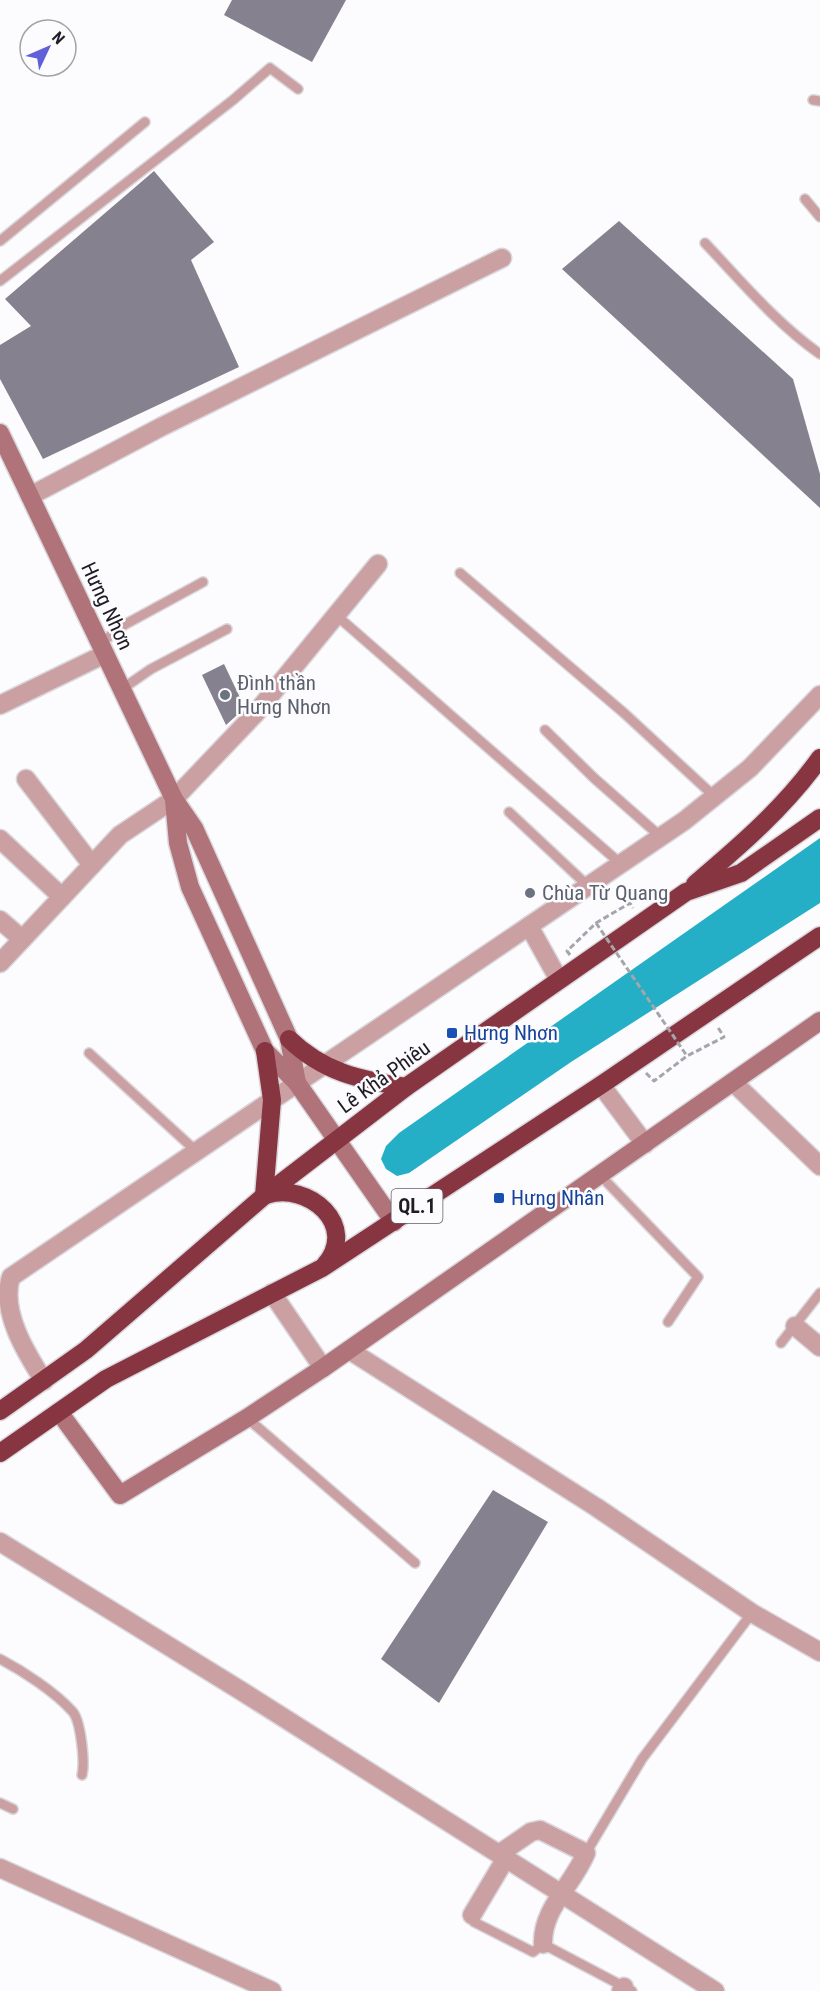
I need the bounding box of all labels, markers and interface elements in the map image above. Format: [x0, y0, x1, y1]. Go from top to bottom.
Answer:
north arrow [18, 18, 78, 78]
text: N [48, 28, 69, 48]
street label: Hưng Nhơn [76, 558, 138, 654]
place label: Đình thần Hưng Nhơn [237, 671, 331, 719]
marker: Đình thần Hưng Nhơn [218, 688, 232, 702]
place label: Chùa Từ Quang [542, 881, 668, 905]
marker: Chùa Từ Quang [523, 886, 537, 900]
place label: Hưng Nhơn [464, 1021, 558, 1045]
marker: Hưng Nhơn [445, 1026, 459, 1040]
street label: Lê Khả Phiêu [333, 1036, 435, 1118]
place label: Hưng Nhân [511, 1186, 604, 1210]
road number: QL.1 [392, 1189, 442, 1223]
marker: Hưng Nhân [492, 1191, 506, 1205]

